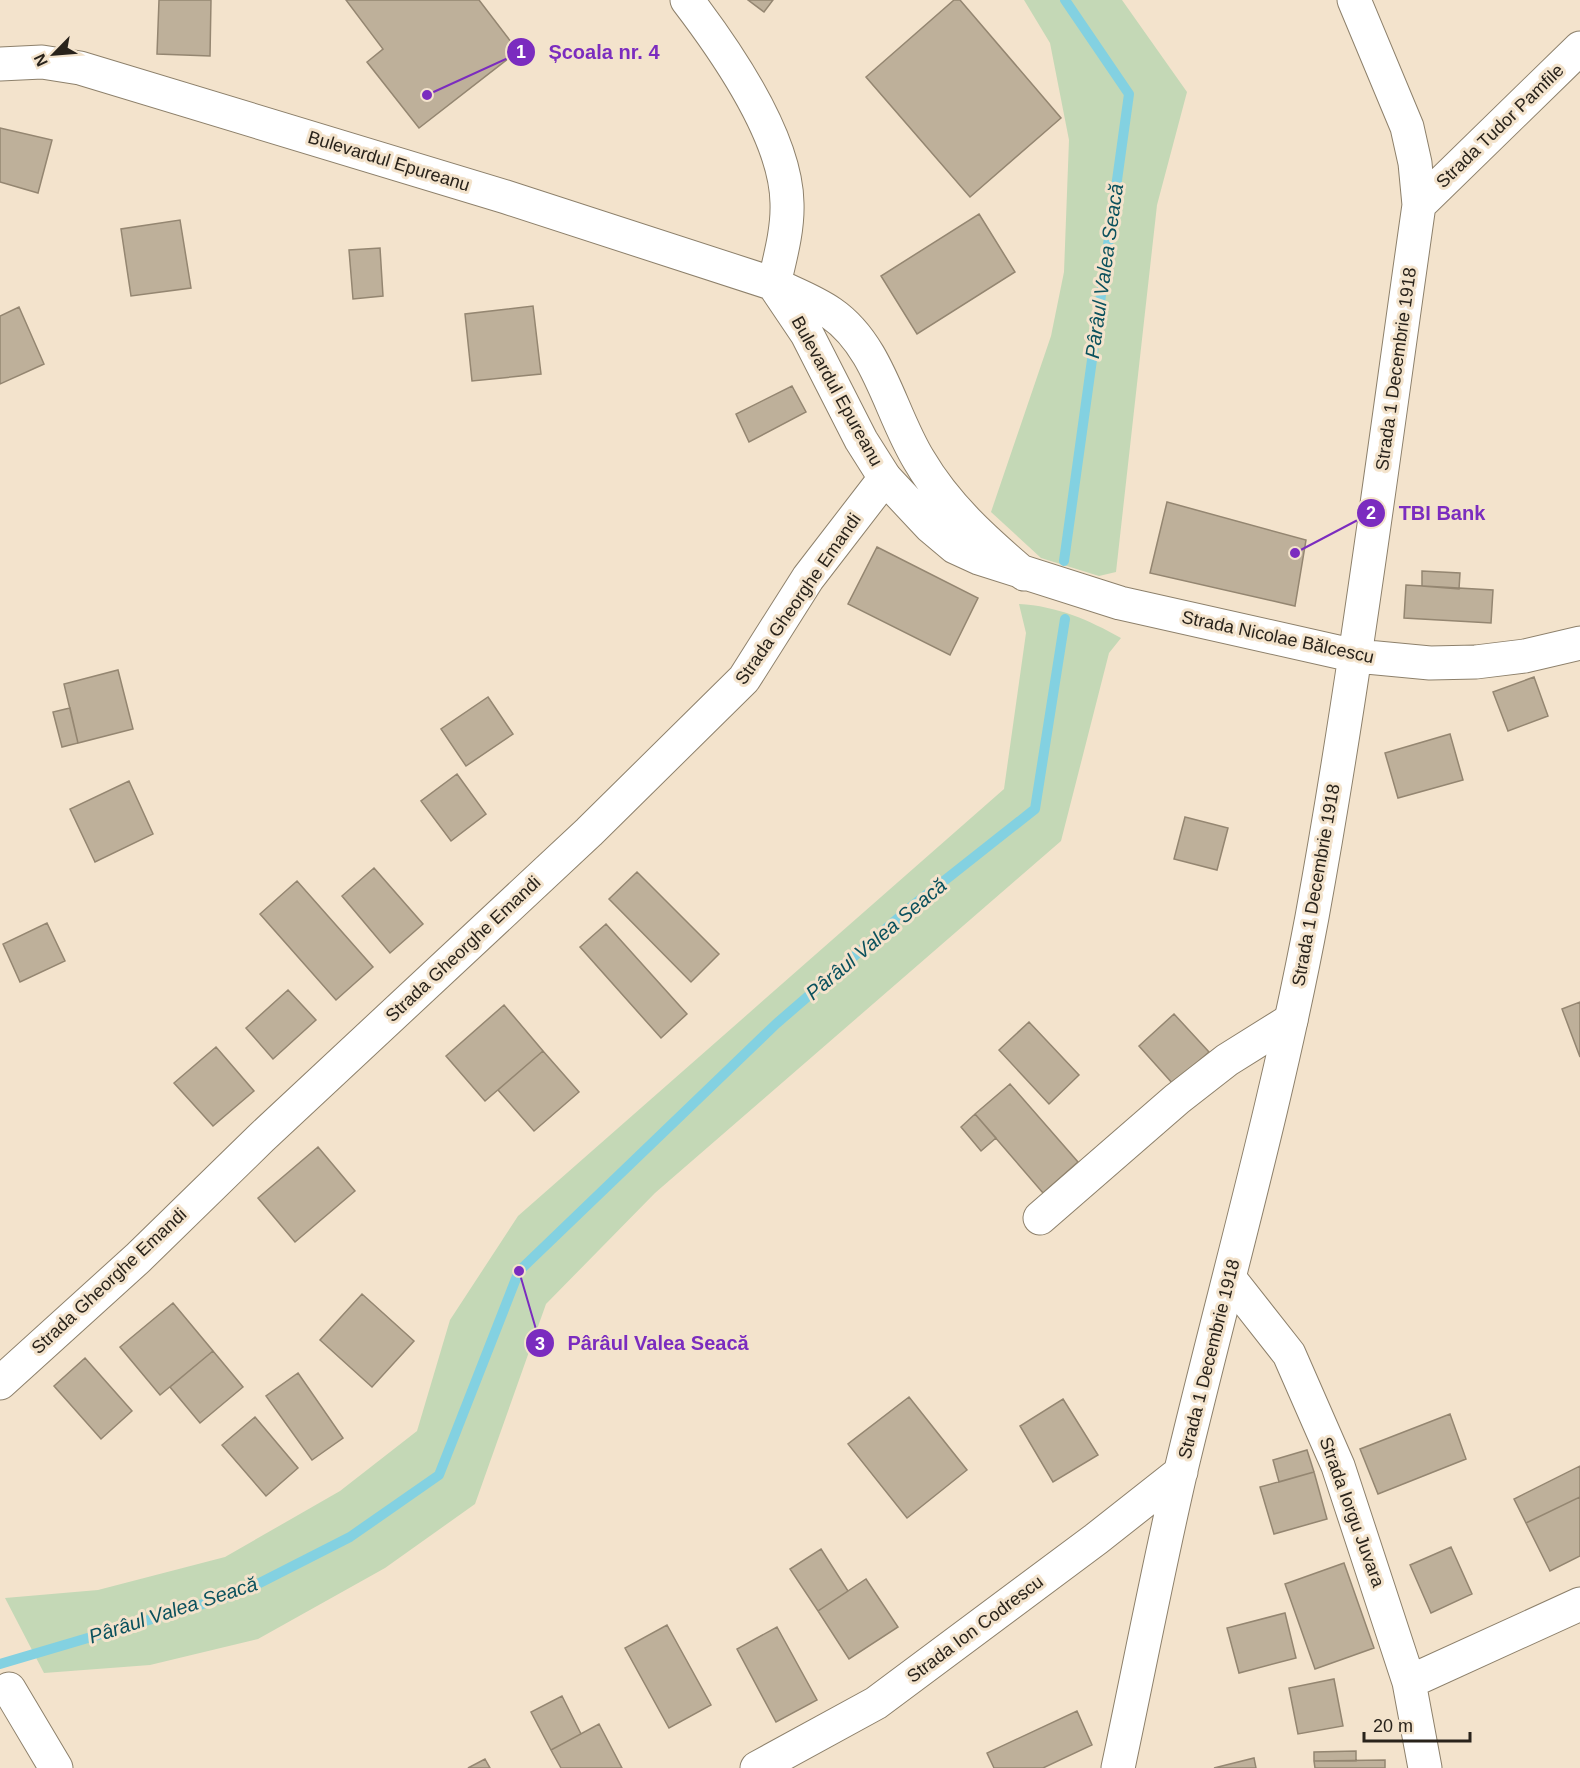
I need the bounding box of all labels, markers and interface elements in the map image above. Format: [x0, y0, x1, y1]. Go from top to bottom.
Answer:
north arrow [24, 24, 84, 84]
callout: Școala nr. 4 [506, 33, 671, 71]
text: Școala nr. 4 [548, 41, 660, 63]
text: 1 [516, 42, 526, 62]
text: N [31, 51, 51, 69]
street label: Strada Tudor Pamfile [1432, 60, 1568, 192]
street label: Bulevardul Epureanu [306, 127, 472, 195]
water label: Pârâul Valea Seacă [1081, 182, 1127, 360]
street label: Strada 1 Decembrie 1918 [1372, 266, 1420, 472]
street label: Bulevardul Epureanu [787, 313, 887, 469]
callout: TBI Bank [1356, 494, 1497, 532]
text: TBI Bank [1399, 502, 1486, 524]
text: 2 [1366, 503, 1376, 523]
street label: Strada Gheorghe Emandi [731, 510, 865, 688]
street label: Strada Nicolae Bălcescu [1180, 607, 1376, 667]
street label: Strada 1 Decembrie 1918 [1288, 782, 1344, 988]
street label: Strada Gheorghe Emandi [382, 872, 544, 1026]
water label: Pârâul Valea Seacă [801, 874, 951, 1004]
street label: Strada Gheorghe Emandi [28, 1204, 190, 1358]
street label: Strada 1 Decembrie 1918 [1174, 1257, 1244, 1461]
callout: Pârâul Valea Seacă [525, 1324, 761, 1362]
text: Pârâul Valea Seacă [567, 1332, 750, 1354]
text: 3 [535, 1334, 545, 1354]
street label: Strada Iorgu Juvara [1316, 1434, 1389, 1591]
street label: Strada Ion Codrescu [903, 1571, 1047, 1687]
water label: Pârâul Valea Seacă [86, 1572, 260, 1648]
scale bar [1364, 1705, 1470, 1743]
text: 20 m [1373, 1716, 1413, 1736]

